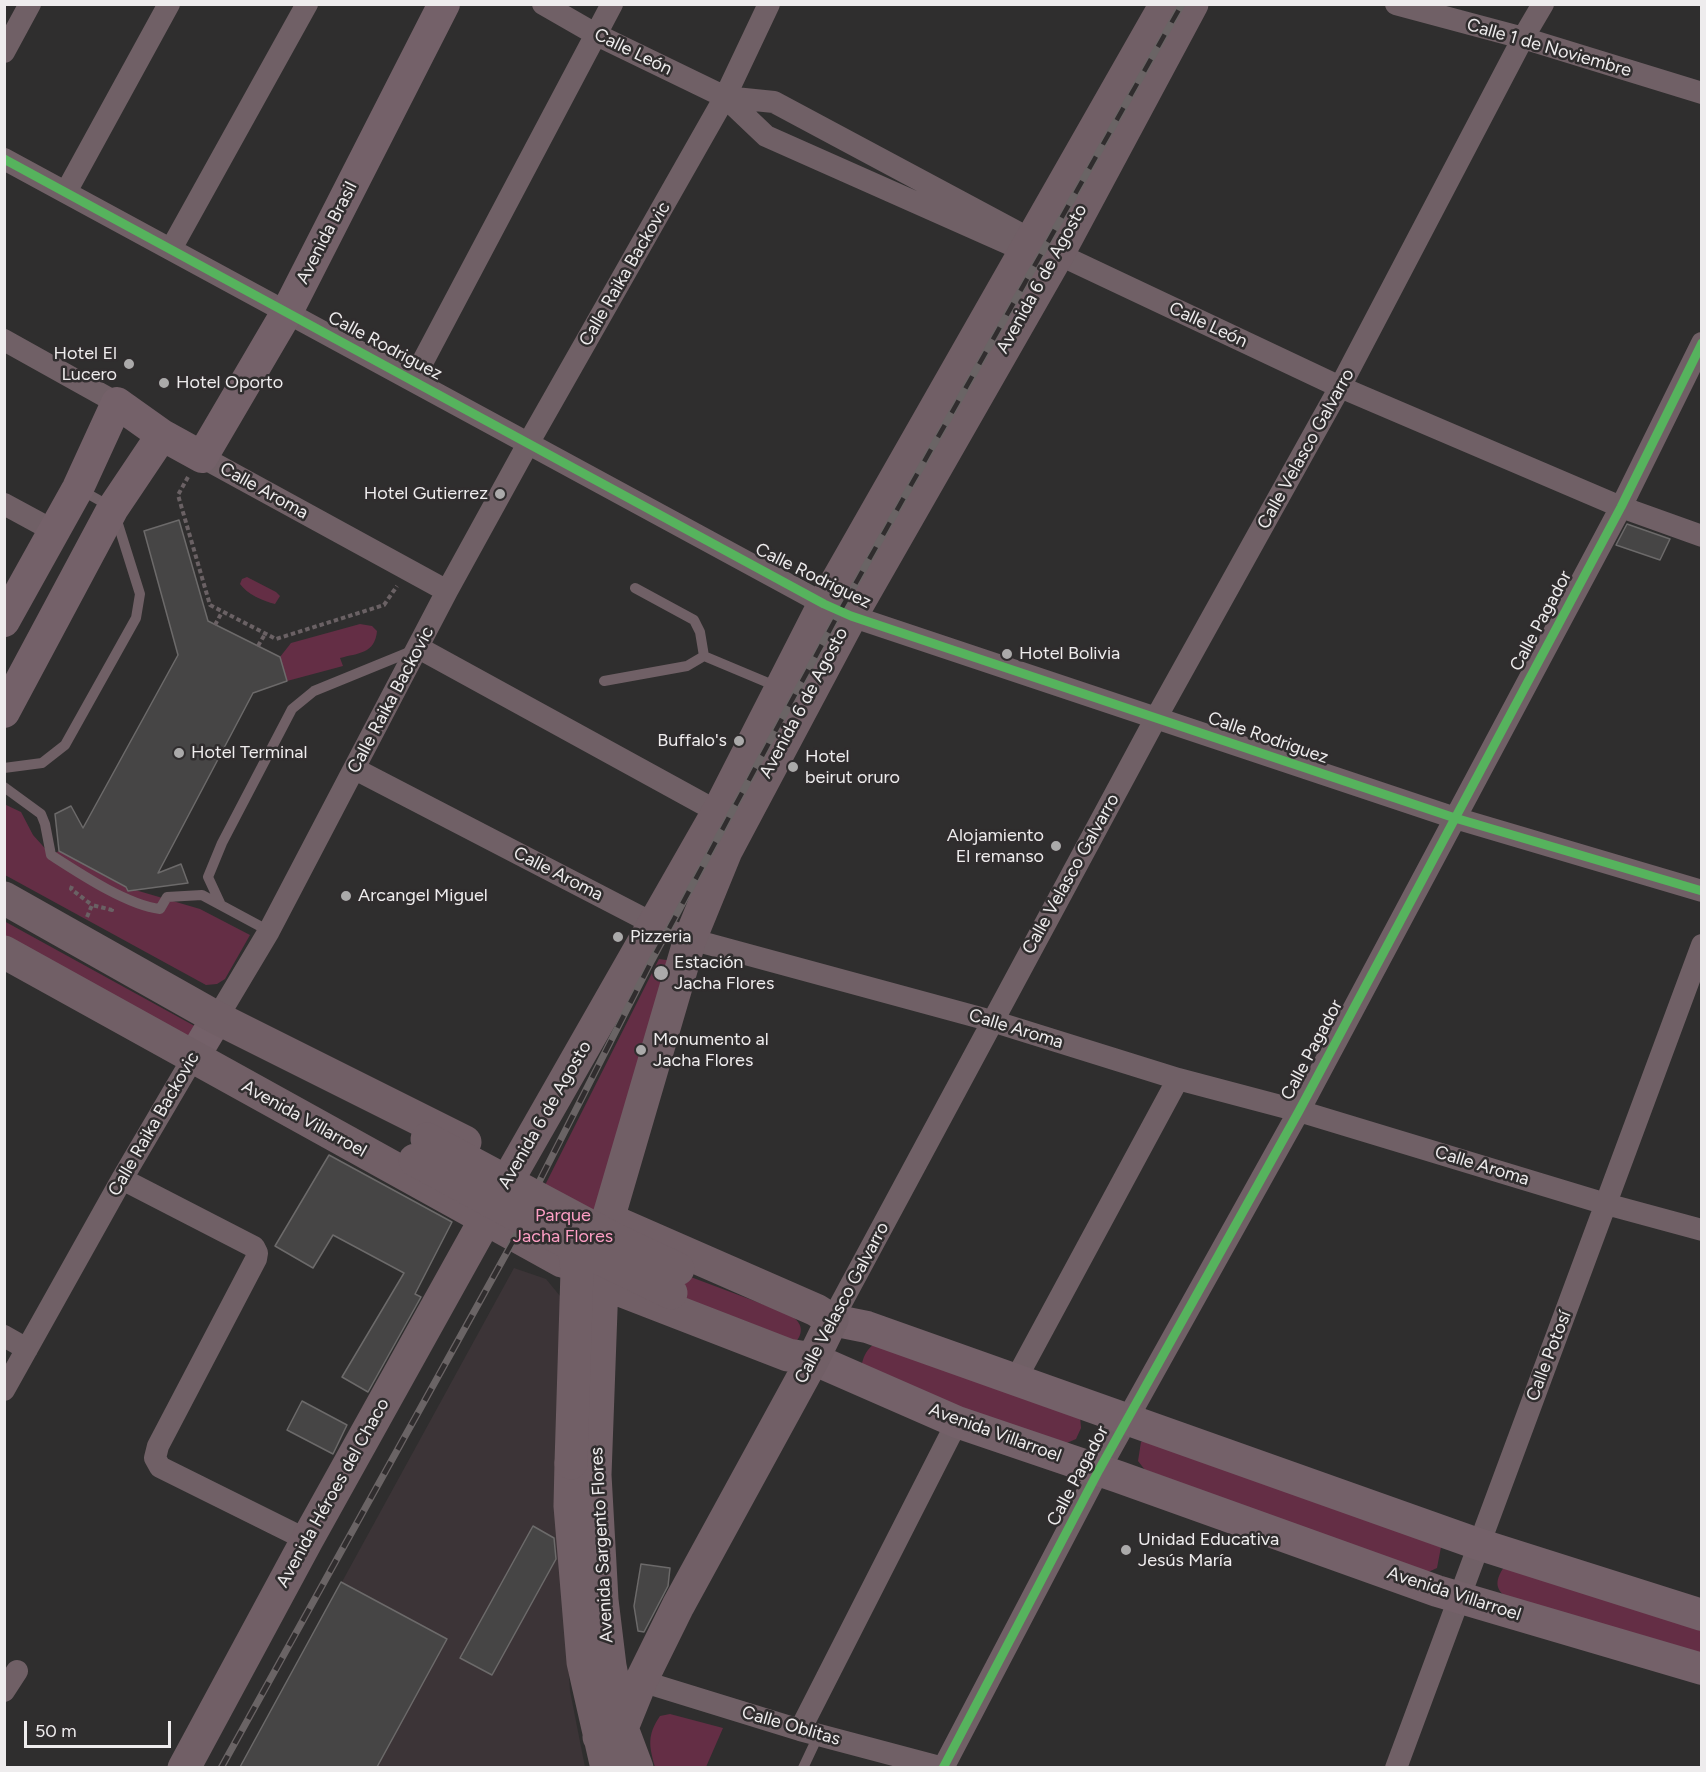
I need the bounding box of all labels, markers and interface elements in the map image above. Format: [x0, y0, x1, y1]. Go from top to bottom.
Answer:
street label: Calle 1 de Noviembre [1464, 14, 1634, 82]
street label: Calle León [591, 24, 675, 80]
street label: Avenida Brasil [292, 178, 362, 288]
street label: Calle Raika Backovic [575, 198, 675, 350]
street label: Avenida 6 de Agosto [992, 201, 1092, 357]
street label: Calle León [1165, 297, 1251, 353]
street label: Calle Rodriguez [324, 307, 446, 385]
place label: Hotel El Lucero [53, 343, 117, 386]
marker: Hotel El Lucero [122, 357, 136, 371]
street label: Calle Velasco Galvarro [1253, 365, 1359, 533]
place label: Hotel Oporto [176, 372, 283, 394]
marker: Hotel Oporto [157, 376, 171, 390]
street label: Calle Aroma [216, 458, 312, 524]
place label: Hotel Gutierrez [364, 483, 488, 505]
marker: Hotel Gutierrez [493, 487, 507, 501]
street label: Calle Rodriguez [752, 539, 874, 613]
street label: Calle Pagador [1506, 567, 1576, 675]
street label: Calle Raika Backovic [343, 623, 439, 777]
street label: Avenida 6 de Agosto [755, 624, 853, 782]
place label: Hotel Bolivia [1019, 643, 1120, 665]
marker: Hotel Bolivia [1000, 647, 1014, 661]
street label: Calle Rodriguez [1205, 707, 1331, 769]
place label: Buffalo's [657, 730, 727, 752]
marker: Buffalo's [732, 734, 746, 748]
place label: Hotel Terminal [191, 742, 307, 764]
marker: Hotel Terminal [172, 746, 186, 760]
place label: Hotel beirut oruro [805, 746, 900, 789]
marker: Hotel beirut oruro [786, 760, 800, 774]
street label: Calle Velasco Galvarro [1018, 790, 1124, 958]
place label: Alojamiento El remanso [947, 825, 1044, 868]
marker: Alojamiento El remanso [1049, 839, 1063, 853]
street label: Calle Aroma [510, 842, 606, 906]
place label: Arcangel Miguel [358, 885, 488, 907]
marker: Arcangel Miguel [339, 889, 353, 903]
place label: Pizzeria [630, 926, 692, 948]
marker: Pizzeria [611, 930, 625, 944]
place label: Estación Jacha Flores [674, 952, 774, 994]
marker: Estación Jacha Flores [652, 964, 670, 982]
street label: Calle Pagador [1277, 996, 1347, 1104]
street label: Calle Aroma [966, 1004, 1066, 1054]
place label: Monumento al Jacha Flores [653, 1029, 769, 1072]
street label: Avenida 6 de Agosto [494, 1037, 596, 1193]
marker: Monumento al Jacha Flores [634, 1043, 648, 1057]
street label: Calle Raika Backovic [104, 1048, 204, 1200]
street label: Avenida Villarroel [238, 1076, 370, 1162]
street label: Calle Aroma [1432, 1141, 1532, 1191]
park label: Parque Jacha Flores [513, 1205, 613, 1248]
street label: Calle Velasco Galvarro [790, 1219, 894, 1387]
street label: Calle Potosí [1522, 1308, 1576, 1404]
street label: Avenida Héroes del Chaco [272, 1395, 394, 1591]
street label: Avenida Villarroel [926, 1399, 1064, 1467]
street label: Calle Pagador [1043, 1422, 1113, 1530]
street label: Avenida Sargento Flores [586, 1446, 618, 1644]
place label: Unidad Educativa Jesús María [1138, 1529, 1279, 1572]
marker: Unidad Educativa Jesús María [1119, 1543, 1133, 1557]
street label: Avenida Villarroel [1384, 1562, 1524, 1626]
street label: Calle Oblitas [739, 1702, 843, 1750]
scale bar [27, 1709, 174, 1747]
text: 50 m [35, 1720, 77, 1742]

